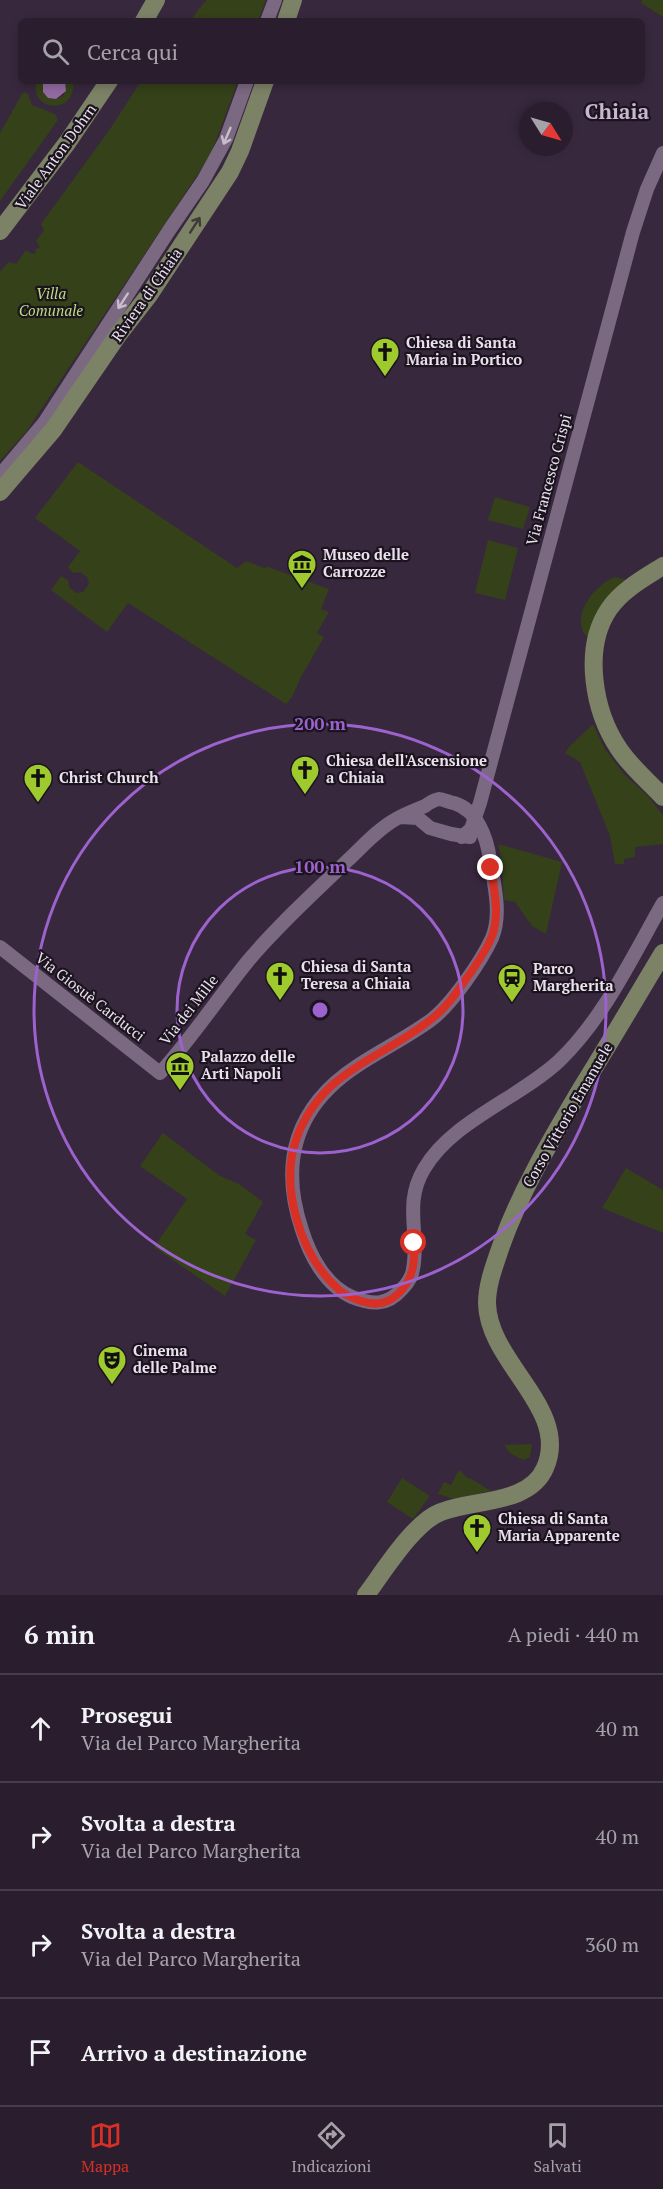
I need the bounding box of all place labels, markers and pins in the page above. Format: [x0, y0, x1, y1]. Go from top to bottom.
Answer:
place label: Chiesa di Santa Maria in Portico [406, 332, 522, 369]
church icon: Chiesa di Santa Maria in Portico [369, 336, 401, 378]
place label: Museo delle Carrozze [323, 544, 409, 581]
museum icon: Museo delle Carrozze [286, 548, 318, 590]
place label: Chiesa dell'Ascensione a Chiaia [326, 750, 487, 787]
church icon: Chiesa dell'Ascensione a Chiaia [289, 754, 321, 796]
church icon: Christ Church [22, 762, 54, 804]
place label: Christ Church [59, 767, 159, 787]
place label: Chiesa di Santa Teresa a Chiaia [301, 956, 412, 993]
place label: Parco Margherita [533, 958, 614, 995]
church icon: Chiesa di Santa Teresa a Chiaia [264, 960, 296, 1002]
station icon: Parco Margherita [496, 962, 528, 1004]
centre of rings [310, 1000, 330, 1020]
place label: Palazzo delle Arti Napoli [201, 1046, 295, 1083]
museum icon: Palazzo delle Arti Napoli [164, 1050, 196, 1092]
place label: Cinema delle Palme [133, 1340, 217, 1377]
theatre icon: Cinema delle Palme [96, 1344, 128, 1386]
place label: Chiesa di Santa Maria Apparente [498, 1508, 620, 1545]
church icon: Chiesa di Santa Maria Apparente [461, 1512, 493, 1554]

